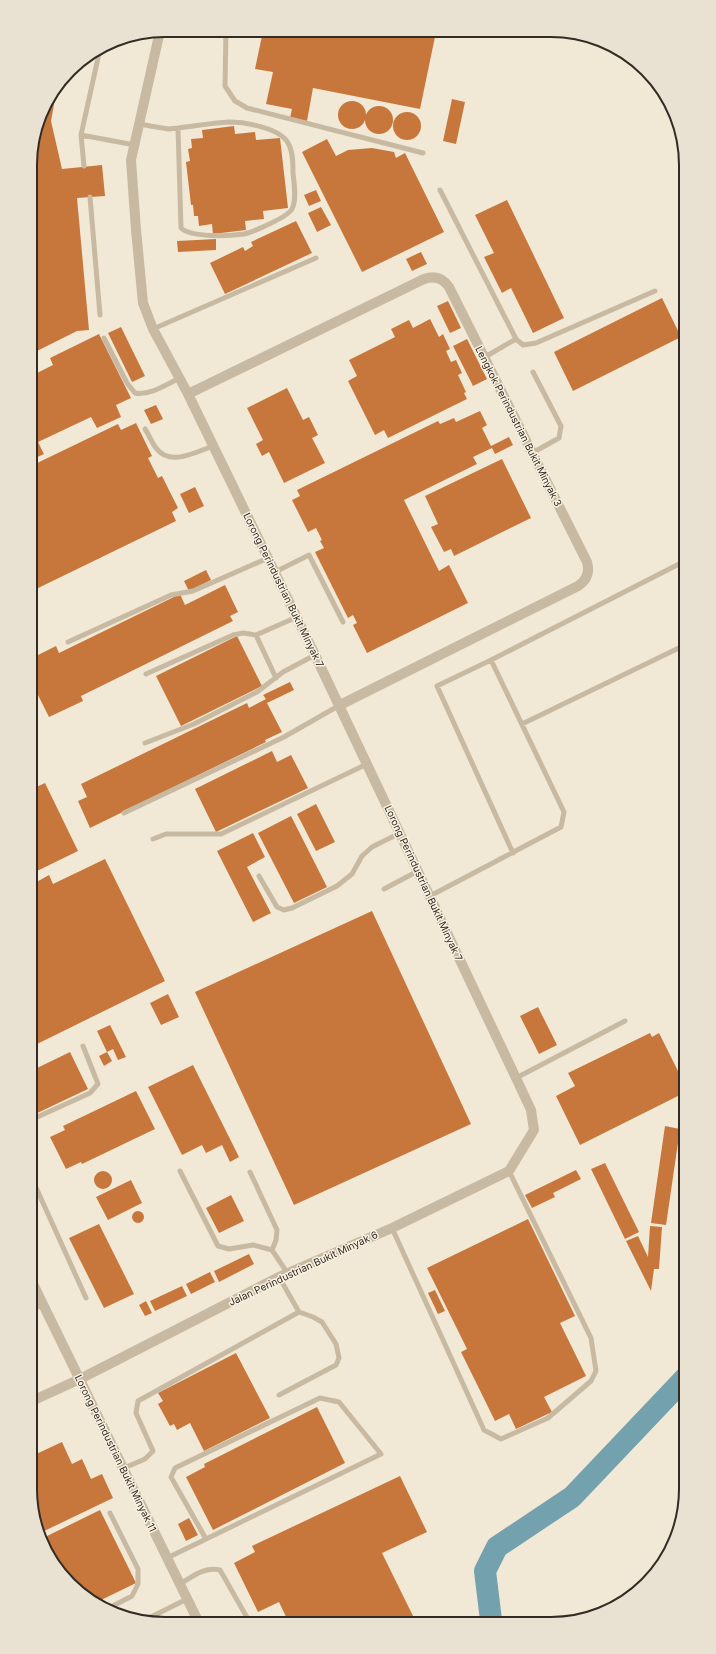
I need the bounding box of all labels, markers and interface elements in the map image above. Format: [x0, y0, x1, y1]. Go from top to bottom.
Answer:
street label: Lengkok Perindustrian Bukit Minyak 3 [473, 344, 565, 508]
street label: Lorong Perindustrian Bukit Minyak 7 [241, 511, 327, 670]
street label: Lorong Perindustrian Bukit Minyak 7 [383, 803, 466, 963]
street label: Jalan Perindustrian Bukit Minyak 6 [227, 1228, 379, 1308]
street label: Lorong Perindustrian Bukit Minyak 11 [73, 1373, 159, 1533]

